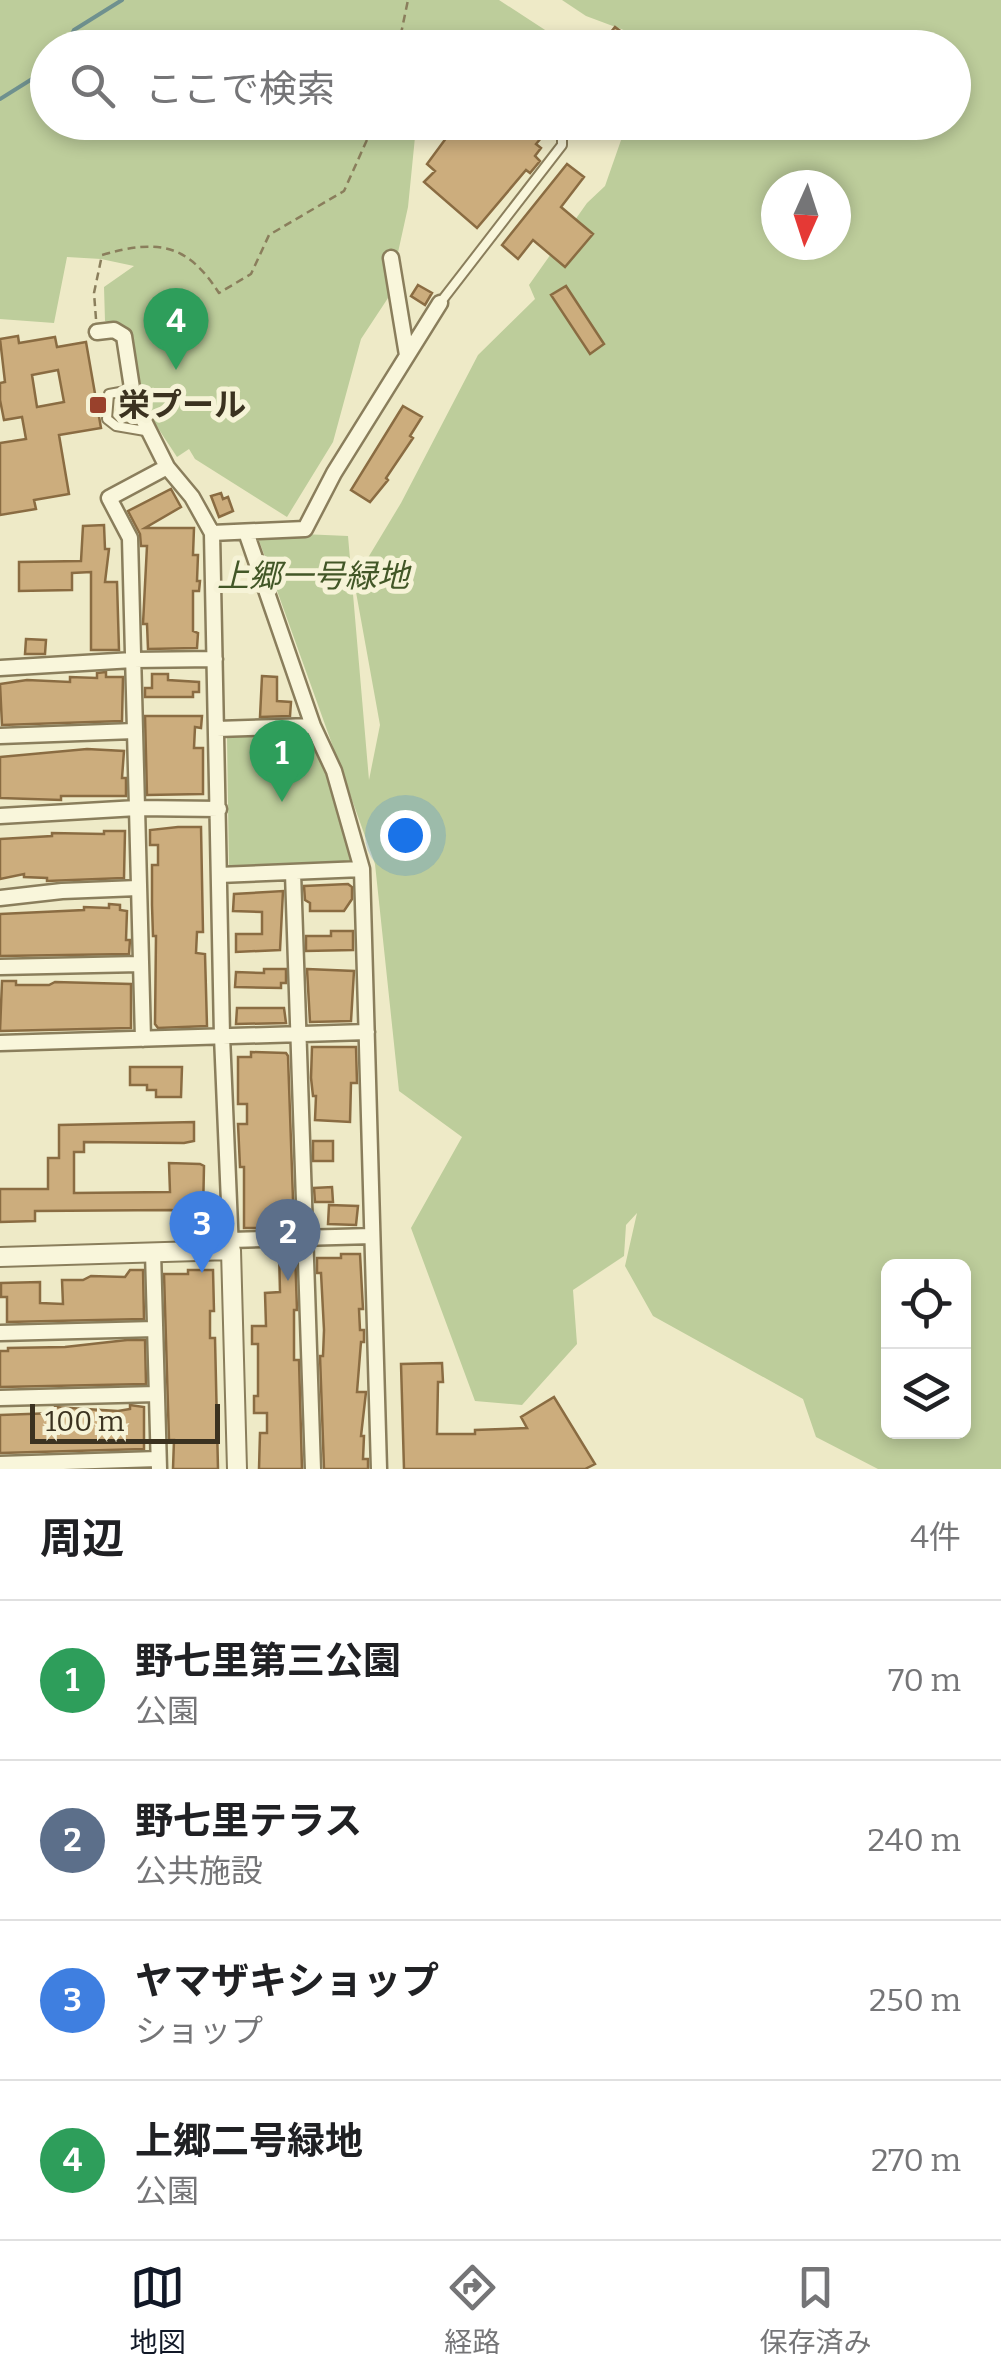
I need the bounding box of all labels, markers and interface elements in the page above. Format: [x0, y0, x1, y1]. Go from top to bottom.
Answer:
search box [30, 30, 971, 140]
icon: search [65, 58, 120, 113]
text: ここで検索 [145, 66, 335, 112]
north arrow [761, 170, 851, 260]
pin: 4 [144, 288, 208, 370]
place label: 栄プール [118, 386, 246, 424]
marker: 栄プール [87, 394, 109, 416]
park label: 上郷一号緑地 [217, 557, 412, 595]
pin: 1 [250, 720, 314, 802]
your location [380, 810, 431, 861]
pin: 3 [170, 1190, 234, 1273]
pin: 2 [256, 1198, 320, 1281]
map controls [881, 1259, 971, 1439]
button: locate [881, 1259, 971, 1349]
button: layers [881, 1349, 971, 1439]
scale bar [30, 1399, 220, 1444]
text: 100 m [45, 1405, 125, 1438]
text: 周辺 [40, 1514, 124, 1564]
text: 4件 [910, 1518, 961, 1556]
text: 野七里第三公園 [135, 1638, 401, 1684]
text: 1 [66, 1661, 79, 1699]
text: 70 m [888, 1661, 961, 1699]
text: 公園 [135, 1692, 199, 1730]
text: 野七里テラス [135, 1798, 362, 1844]
text: 2 [63, 1821, 82, 1859]
text: 240 m [867, 1821, 961, 1859]
text: 公共施設 [135, 1852, 263, 1890]
text: ヤマザキショップ [135, 1958, 439, 2004]
text: 3 [63, 1981, 82, 2019]
text: 250 m [869, 1981, 961, 2019]
text: ショップ [135, 2012, 263, 2050]
text: 上郷二号緑地 [135, 2118, 363, 2164]
text: 4 [63, 2141, 82, 2179]
text: 270 m [871, 2141, 961, 2179]
text: 公園 [135, 2172, 199, 2210]
tab: 地図 [129, 2260, 186, 2360]
tab: 経路 [444, 2260, 501, 2360]
tab: 保存済み [759, 2260, 872, 2360]

